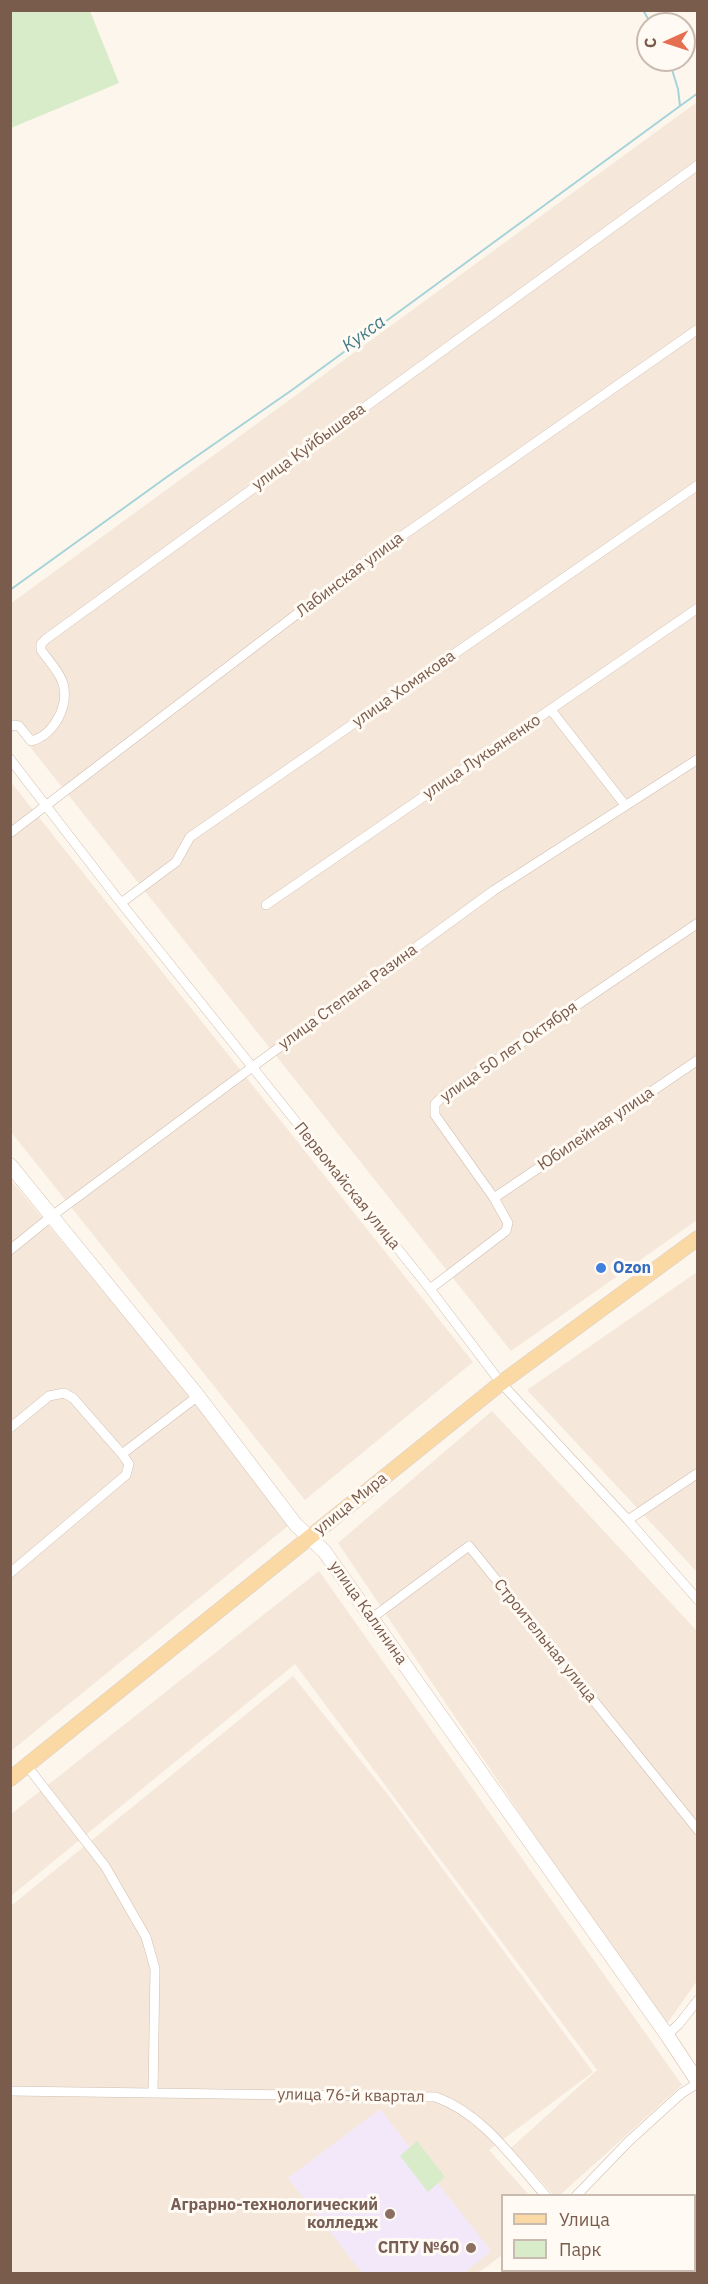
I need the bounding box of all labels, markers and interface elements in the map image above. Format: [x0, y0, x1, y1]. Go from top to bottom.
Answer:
north arrow [636, 12, 696, 72]
text: С [640, 37, 660, 49]
water label: Кукса [338, 311, 390, 357]
street label: улица Куйбышева [249, 399, 369, 495]
street label: Лабинская улица [293, 528, 407, 622]
street label: улица Хомякова [349, 646, 459, 732]
street label: улица Лукьяненко [420, 711, 544, 803]
street label: улица Степана Разина [275, 940, 421, 1054]
street label: улица 50 лет Октября [437, 997, 581, 1107]
street label: Юбилейная улица [534, 1083, 658, 1175]
street label: Первомайская улица [290, 1119, 404, 1253]
place label: Ozon [613, 1258, 651, 1278]
marker: Ozon [594, 1261, 608, 1275]
street label: улица Мира [311, 1469, 391, 1539]
street label: улица Калинина [325, 1557, 411, 1669]
street label: Строительная улица [489, 1575, 601, 1707]
street label: улица 76-й квартал [277, 2085, 425, 2107]
legend [501, 2194, 696, 2272]
place label: Аграрно-технологический колледж [171, 2195, 378, 2233]
marker: Аграрно-технологический колледж [383, 2207, 397, 2221]
text: Улица [559, 2208, 610, 2231]
place label: СПТУ №60 [378, 2238, 459, 2258]
text: Парк [559, 2238, 601, 2261]
marker: СПТУ №60 [464, 2241, 478, 2255]

